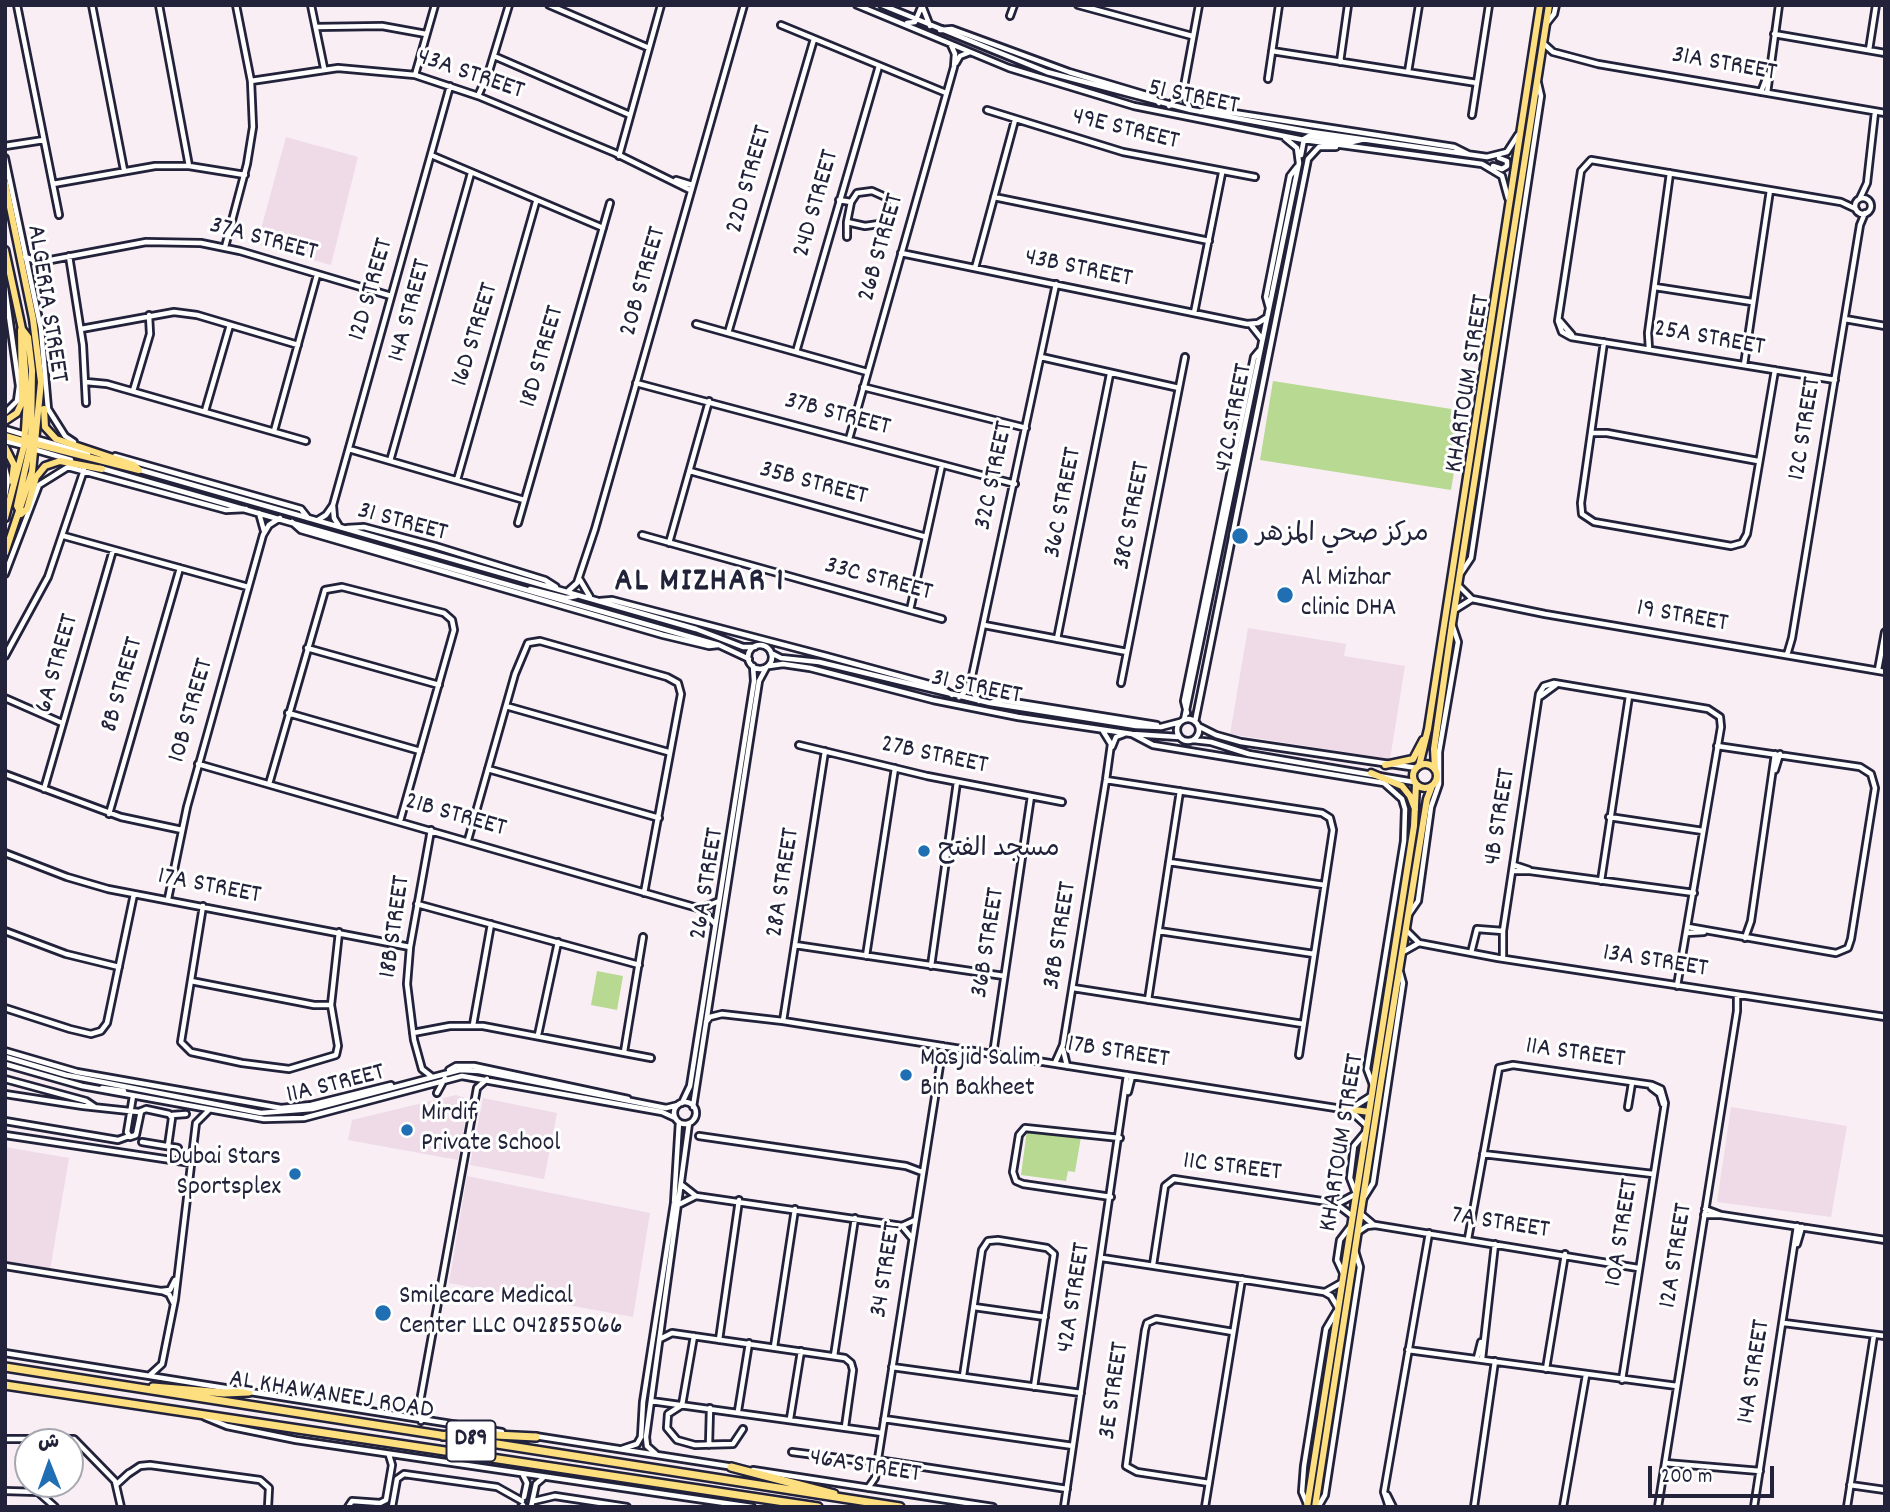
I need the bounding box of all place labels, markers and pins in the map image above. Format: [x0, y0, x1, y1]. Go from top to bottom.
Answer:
place label: مركز صحي المزهر [1256, 520, 1429, 552]
marker: مركز صحي المزهر [1230, 526, 1250, 546]
place label: Al Mizhar clinic DHA [1301, 564, 1396, 626]
marker: Al Mizhar clinic DHA [1275, 585, 1295, 605]
place label: مسجد الفتح [938, 835, 1060, 867]
marker: مسجد الفتح [916, 843, 932, 859]
place label: Masjid Salim Bin Bakheet [920, 1044, 1041, 1106]
marker: Masjid Salim Bin Bakheet [898, 1067, 914, 1083]
place label: Mirdif Private School [421, 1099, 560, 1160]
marker: Mirdif Private School [399, 1122, 415, 1138]
place label: Dubai Stars Sportsplex [168, 1143, 281, 1204]
marker: Dubai Stars Sportsplex [287, 1166, 303, 1182]
place label: Smilecare Medical Center LLC 042855066 [399, 1282, 622, 1344]
marker: Smilecare Medical Center LLC 042855066 [373, 1303, 393, 1323]

